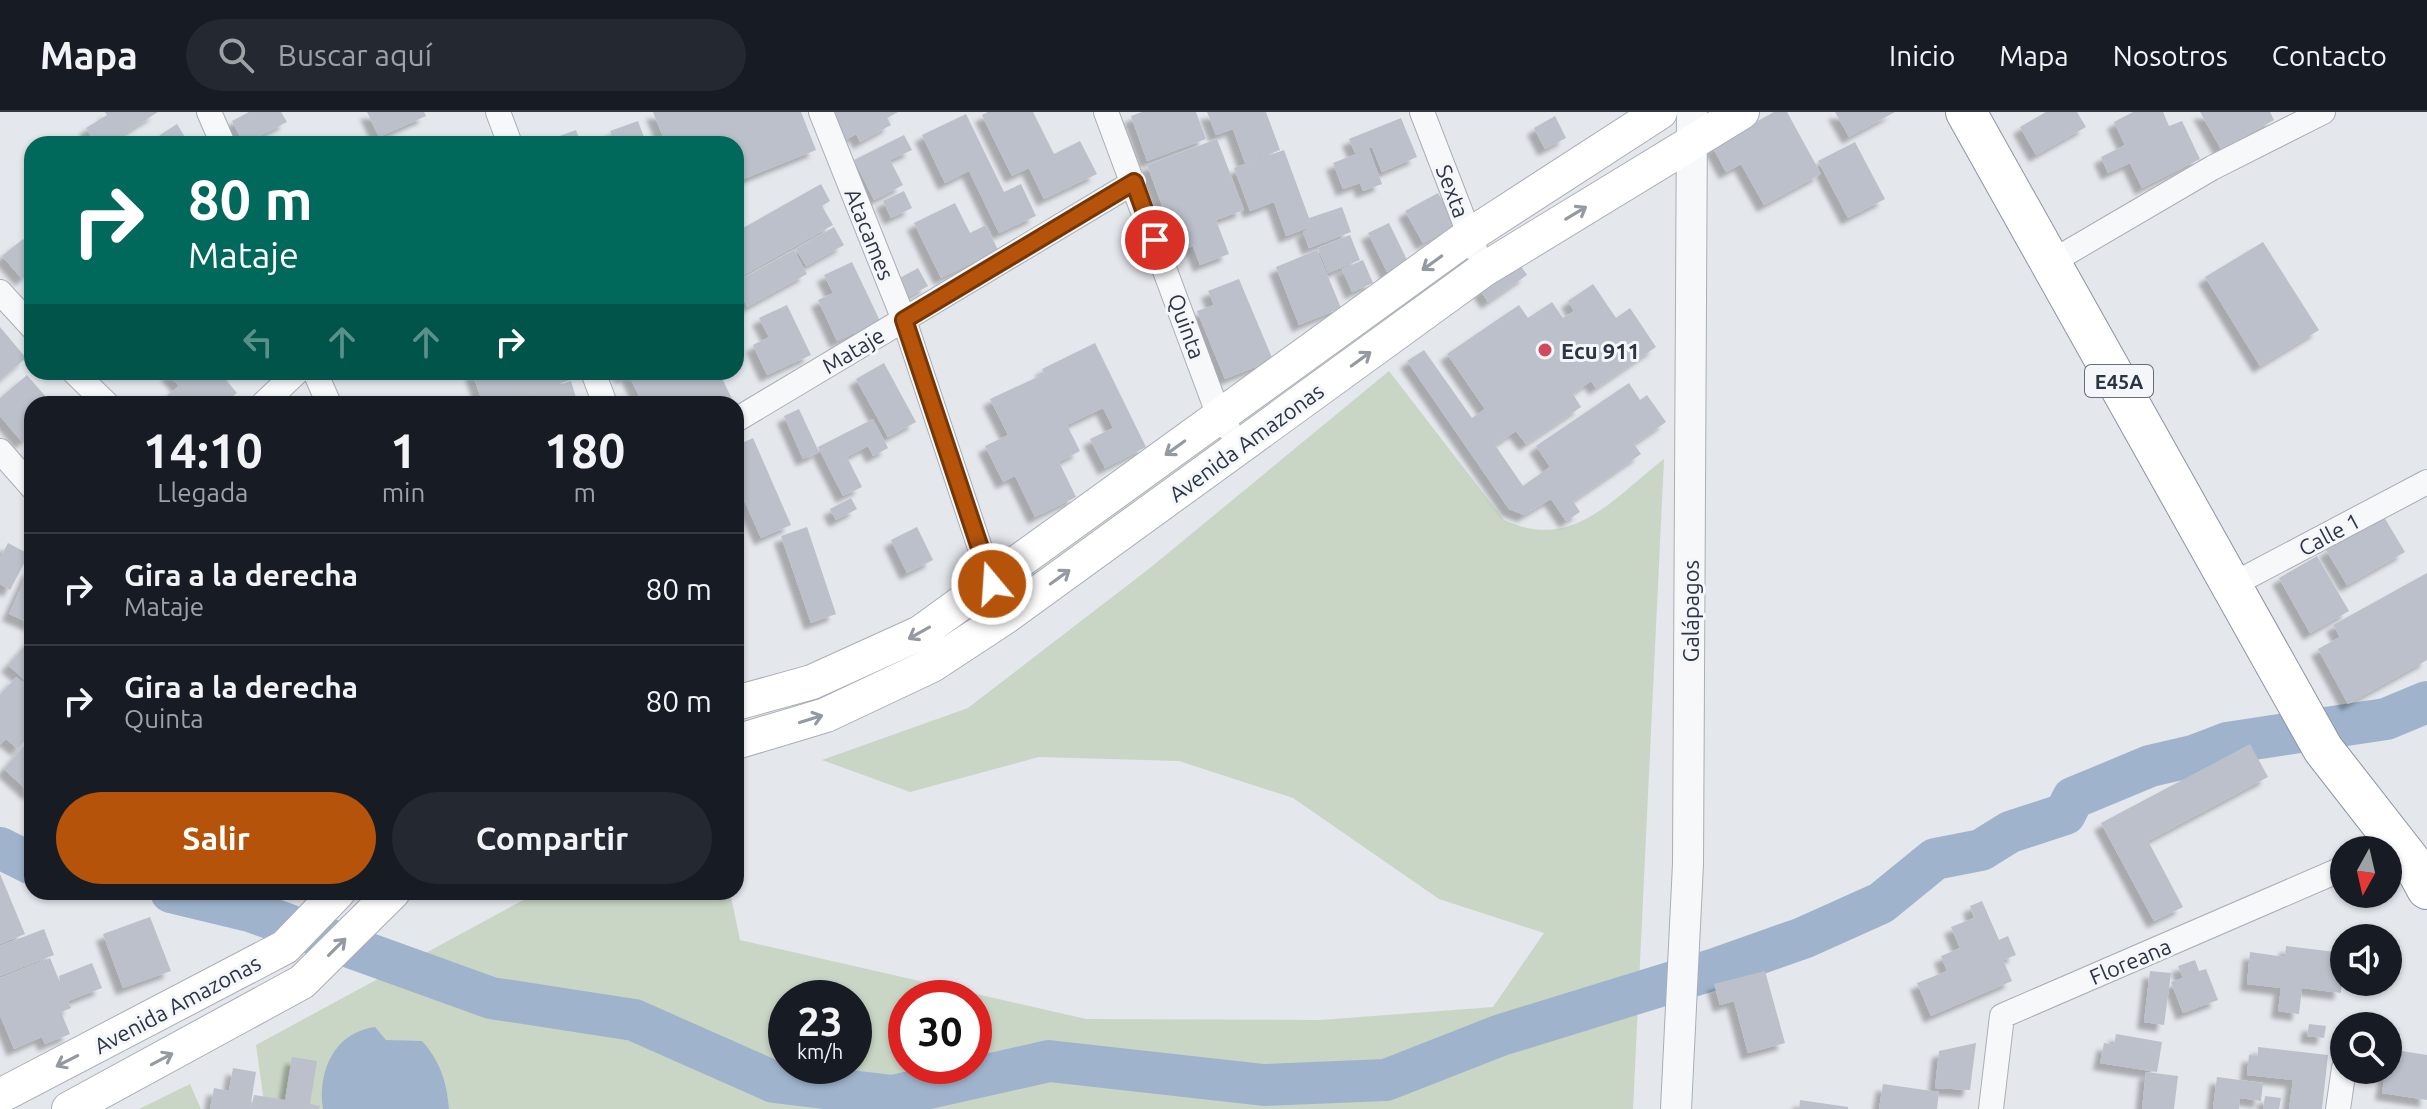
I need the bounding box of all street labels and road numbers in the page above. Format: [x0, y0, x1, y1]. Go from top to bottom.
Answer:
street label: Sexta [1432, 161, 1474, 221]
street label: Atacames [840, 185, 900, 283]
street label: Quinta [1164, 290, 1210, 362]
street label: Mataje [817, 322, 889, 378]
road number: E45A [2085, 365, 2153, 397]
street label: Avenida Amazonas [1164, 378, 1328, 506]
street label: Calle 1 [2294, 507, 2364, 561]
street label: Galápagos [1678, 560, 1703, 662]
street label: Floreana [2086, 933, 2174, 989]
street label: Avenida Amazonas [90, 950, 264, 1058]

